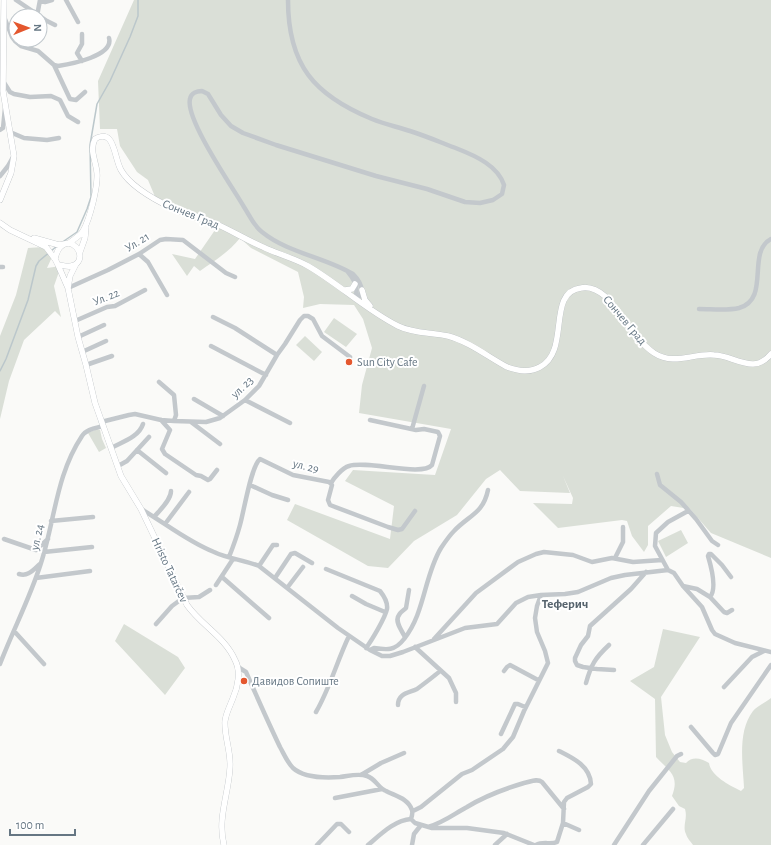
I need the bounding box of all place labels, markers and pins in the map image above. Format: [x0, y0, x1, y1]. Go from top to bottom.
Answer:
place label: Sun City Cafe [357, 356, 418, 369]
marker: Sun City Cafe [344, 357, 354, 367]
place label: Давидов Сопиште [252, 675, 339, 687]
marker: Давидов Сопиште [239, 676, 249, 686]

